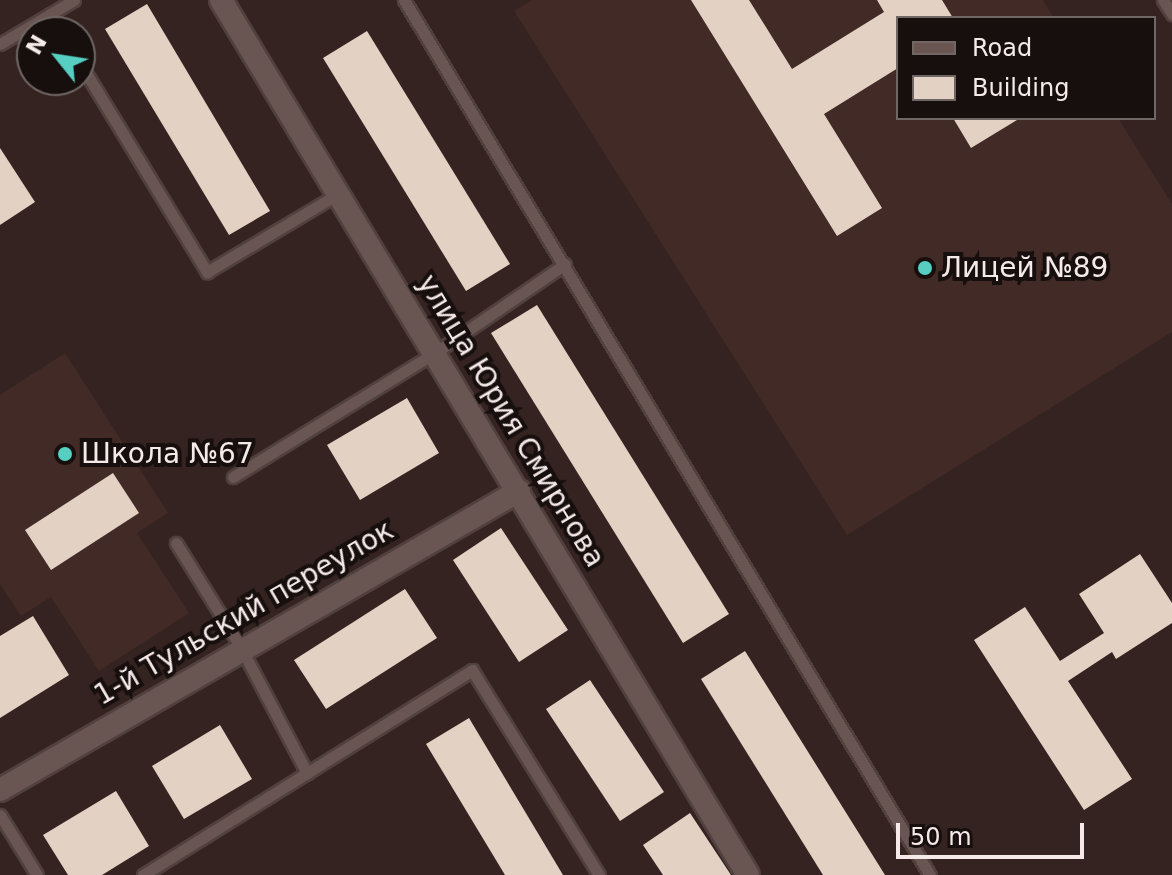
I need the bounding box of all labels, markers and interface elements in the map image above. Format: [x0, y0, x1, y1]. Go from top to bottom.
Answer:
north arrow [16, 16, 96, 96]
legend [896, 16, 1156, 120]
text: N [21, 31, 52, 59]
text: Road [972, 34, 1032, 62]
text: Building [972, 74, 1069, 102]
place label: Лицей №89 [941, 251, 1108, 285]
marker: Лицей №89 [916, 259, 934, 277]
street label: улица Юрия Смирнова [410, 269, 612, 573]
place label: Школа №67 [81, 437, 254, 471]
marker: Школа №67 [56, 445, 74, 463]
street label: 1-й Тульский переулок [88, 514, 400, 712]
scale bar [900, 807, 1088, 857]
text: 50 m [910, 823, 972, 851]

